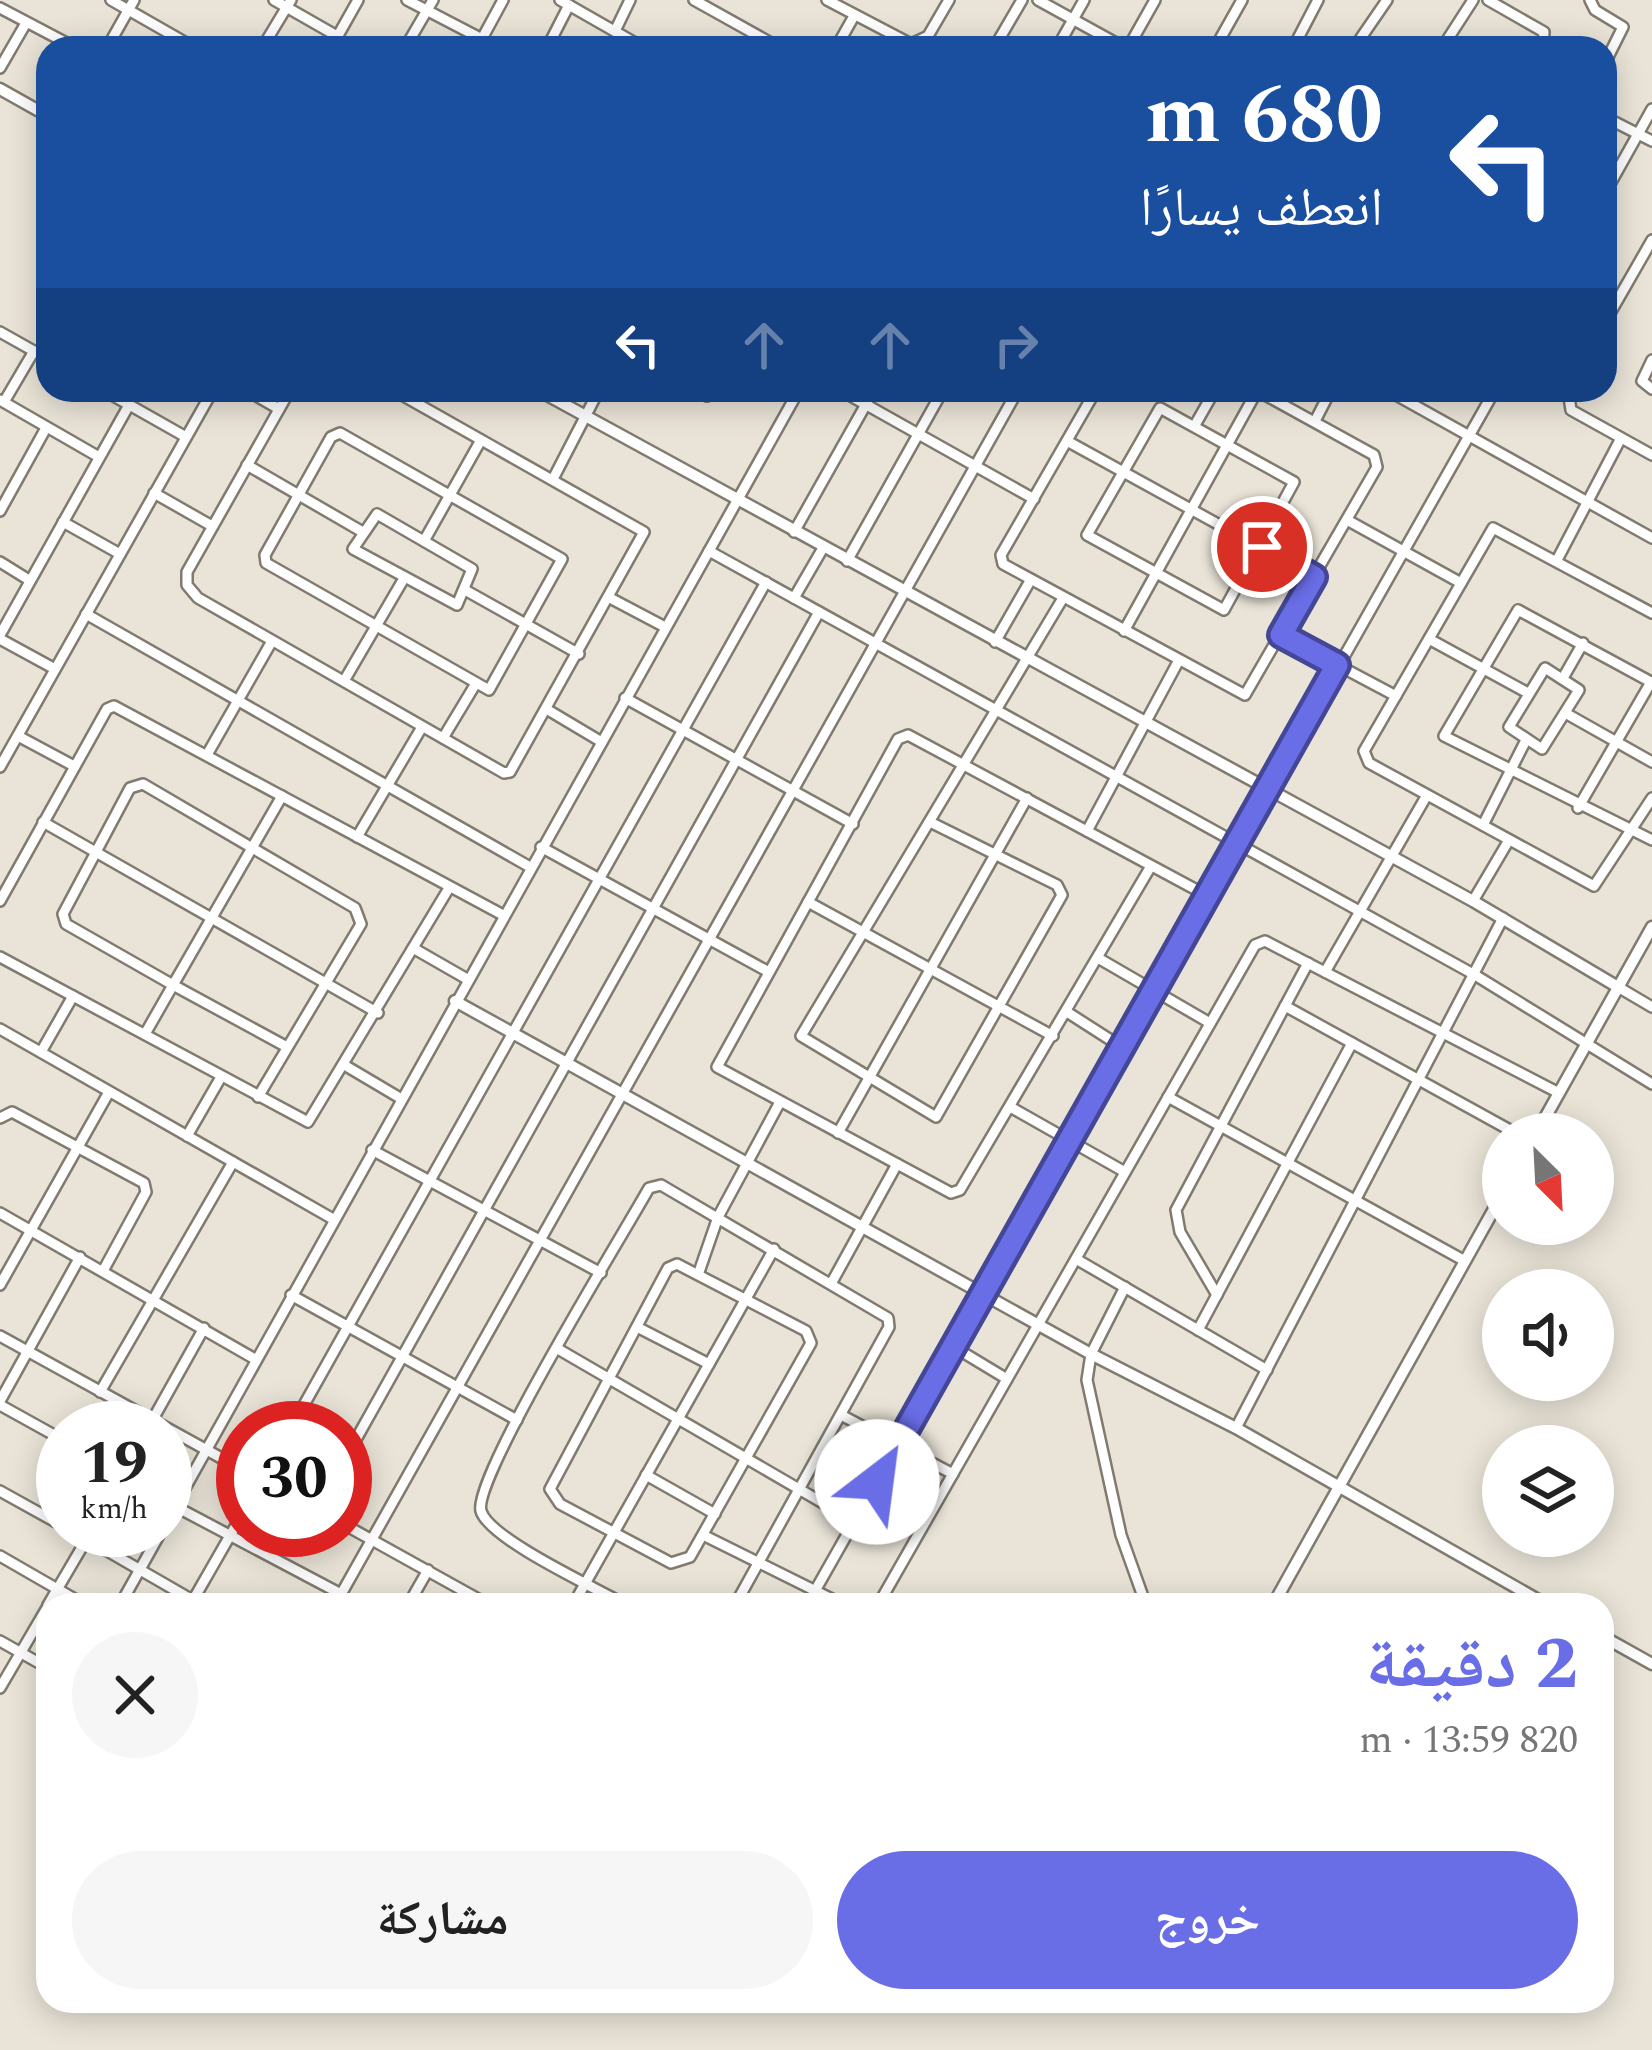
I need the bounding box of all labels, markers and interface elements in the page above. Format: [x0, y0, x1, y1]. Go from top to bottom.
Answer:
text: 680 m [1145, 52, 1383, 180]
icon: left [1425, 84, 1581, 240]
text: انعطف يسارًا [1140, 168, 1383, 250]
icon: left [605, 312, 671, 378]
icon: ahead [731, 312, 797, 378]
icon: ahead [857, 312, 923, 378]
icon: right [983, 312, 1049, 378]
pin [1211, 496, 1313, 598]
icon: arrive [1229, 514, 1295, 580]
north arrow [1482, 1113, 1614, 1245]
map controls [1482, 1113, 1614, 1557]
button: sound [1482, 1269, 1614, 1401]
speed limit sign: 30 [216, 1401, 372, 1557]
text: 19 [80, 1418, 148, 1510]
position arrow [814, 1419, 940, 1545]
button: layers [1482, 1425, 1614, 1557]
text: km/h [80, 1486, 148, 1532]
text: 2 دقيقة [1366, 1611, 1578, 1720]
button: close [72, 1632, 198, 1758]
text: 820 m · 13:59 [1359, 1711, 1578, 1770]
button: مشاركة [72, 1851, 813, 1989]
button: خروج [837, 1851, 1578, 1989]

